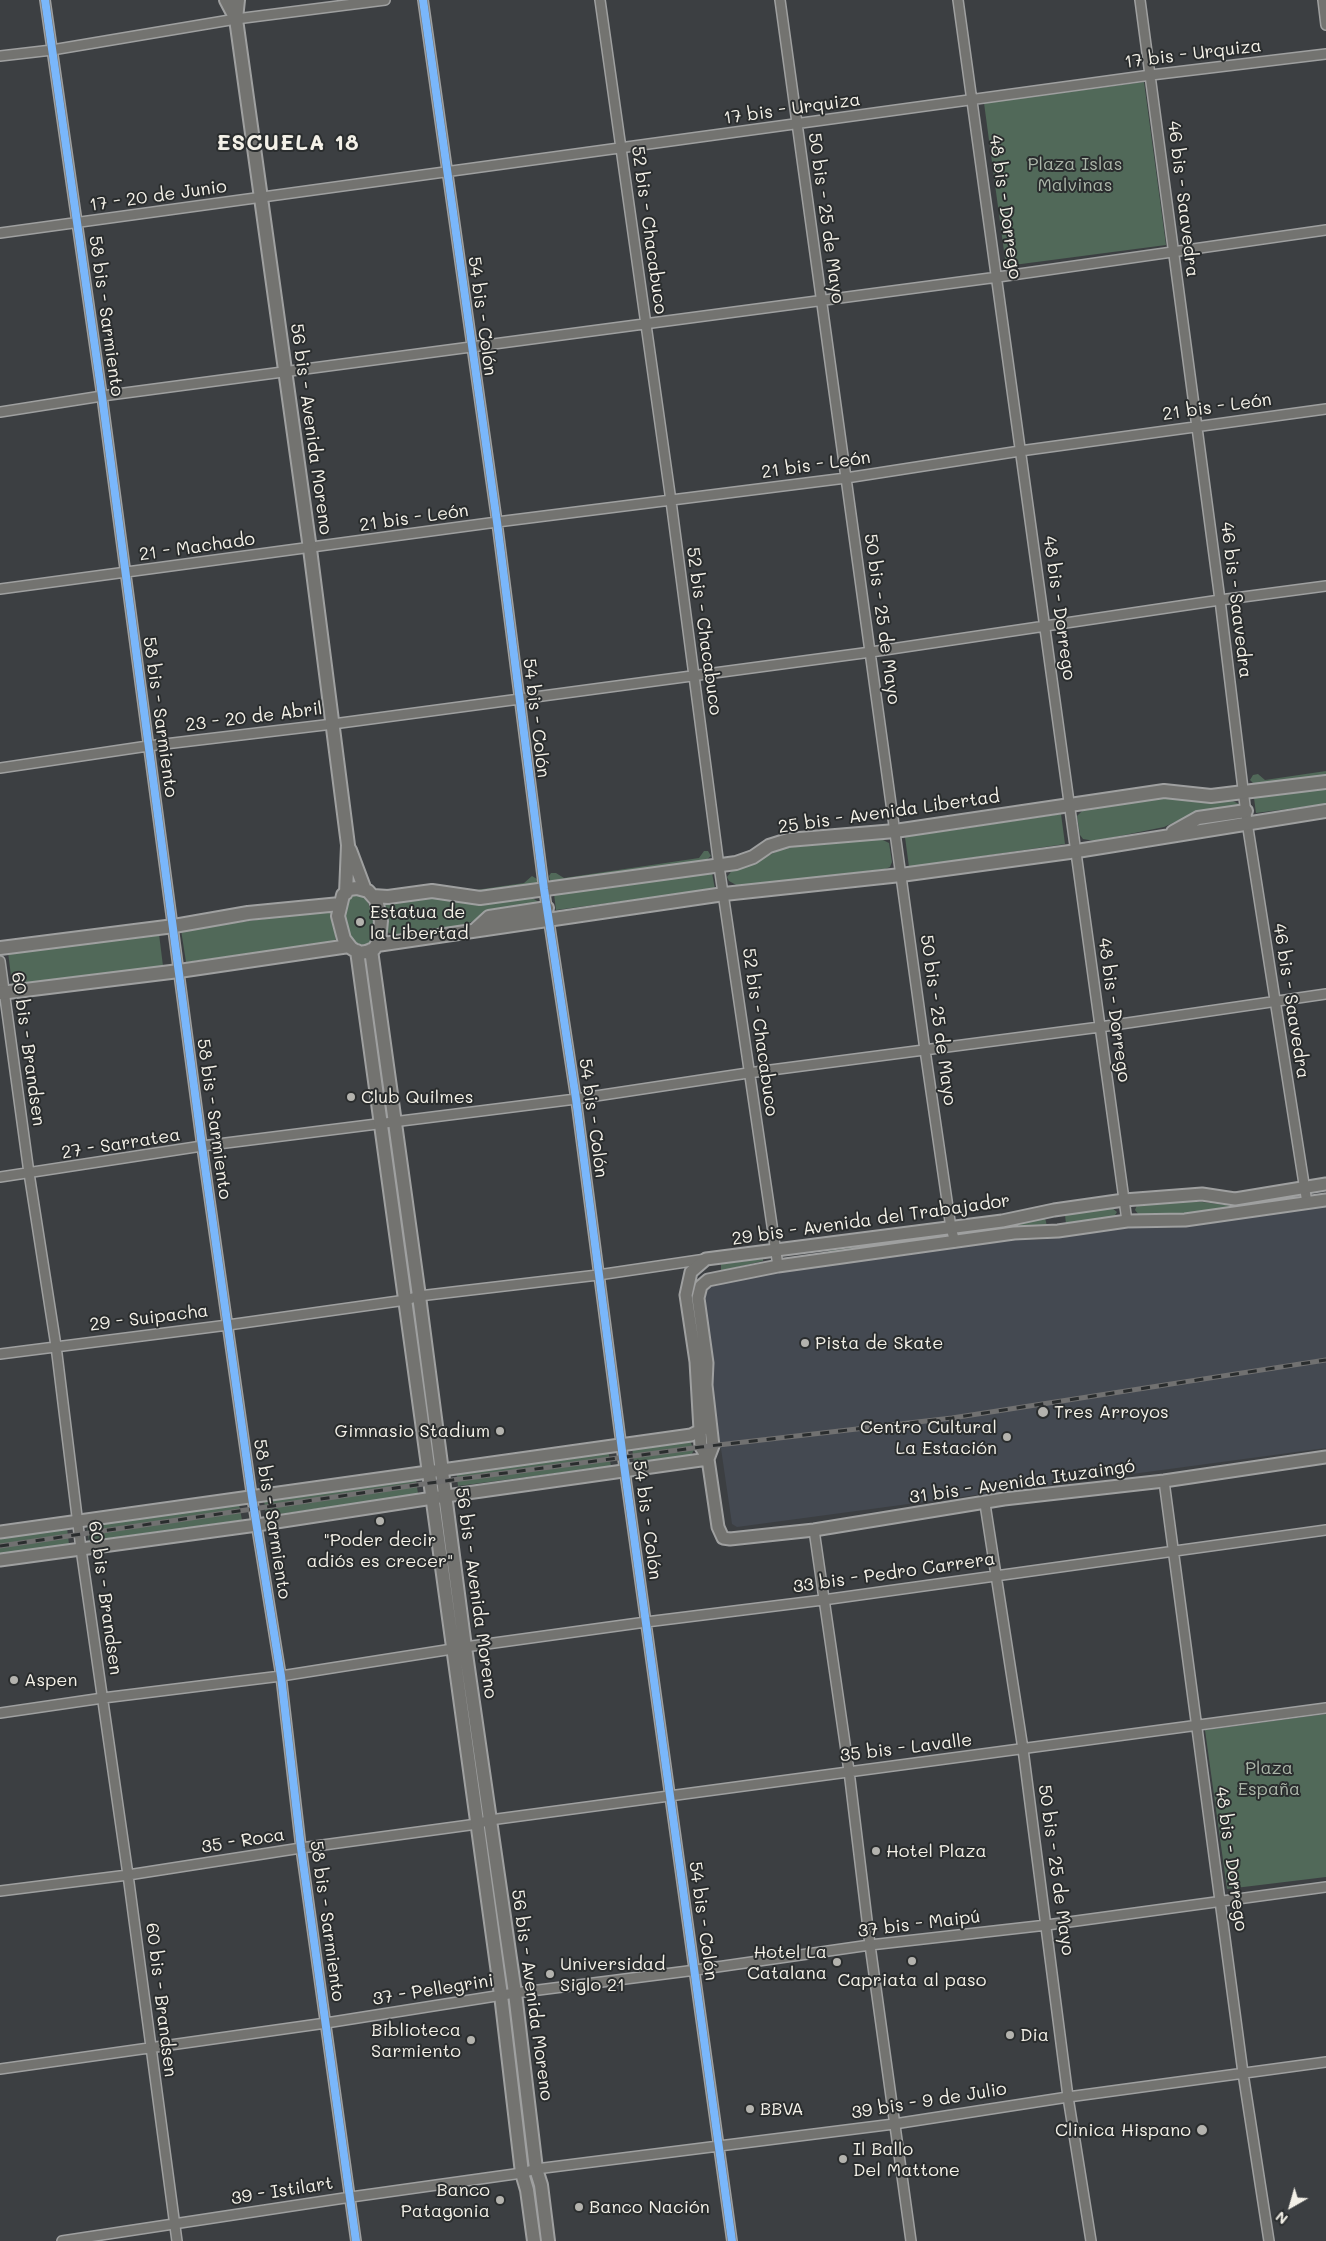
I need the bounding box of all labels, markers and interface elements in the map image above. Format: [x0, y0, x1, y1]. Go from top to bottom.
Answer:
street label: 17 bis - Urquiza [1123, 35, 1263, 73]
street label: 17 bis - Urquiza [722, 89, 862, 129]
street label: 46 bis - Saavedra [1163, 120, 1203, 278]
district label: ESCUELA 18 [215, 130, 361, 156]
street label: 50 bis - 25 de Mayo [803, 131, 849, 305]
street label: 48 bis - Dorrego [984, 133, 1026, 281]
street label: 52 bis - Chacabuco [626, 144, 672, 316]
park label: Plaza Islas Malvinas [1028, 153, 1122, 195]
street label: 17 - 20 de Junio [88, 176, 228, 216]
street label: 58 bis - Sarmiento [84, 234, 128, 398]
street label: 54 bis - Colón [463, 255, 501, 377]
street label: 56 bis - Avenida Moreno [285, 322, 337, 536]
street label: 21 bis - León [1161, 389, 1273, 425]
street label: 21 bis - León [760, 447, 872, 483]
street label: 21 bis - León [358, 500, 470, 536]
street label: 46 bis - Saavedra [1216, 521, 1256, 679]
street label: 21 - Machado [138, 528, 256, 566]
street label: 50 bis - 25 de Mayo [859, 532, 905, 706]
street label: 48 bis - Dorrego [1038, 534, 1080, 682]
street label: 52 bis - Chacabuco [681, 545, 727, 717]
street label: 58 bis - Sarmiento [138, 635, 182, 799]
street label: 54 bis - Colón [518, 657, 554, 779]
street label: 23 - 20 de Abril [184, 698, 324, 736]
street label: 25 bis - Avenida Libertad [777, 786, 1001, 838]
place label: Estatua de la Libertad [370, 901, 469, 944]
marker: Estatua de la Libertad [354, 916, 366, 928]
street label: 46 bis - Saavedra [1268, 922, 1314, 1080]
street label: 50 bis - 25 de Mayo [915, 933, 961, 1107]
street label: 48 bis - Dorrego [1093, 936, 1135, 1084]
street label: 52 bis - Chacabuco [737, 946, 783, 1118]
street label: 60 bis - Brandsen [7, 971, 49, 1127]
street label: 58 bis - Sarmiento [192, 1037, 236, 1201]
street label: 54 bis - Colón [574, 1057, 612, 1179]
place label: Club Quilmes [361, 1086, 474, 1108]
marker: Club Quilmes [345, 1091, 357, 1103]
street label: 27 - Sarratea [60, 1124, 182, 1164]
street label: 29 bis - Avenida del Trabajador [731, 1190, 1011, 1250]
street label: 29 - Suipacha [88, 1300, 210, 1336]
place label: Pista de Skate [815, 1332, 943, 1354]
marker: Pista de Skate [799, 1337, 811, 1349]
place label: Tres Arroyos [1054, 1401, 1169, 1423]
marker: Tres Arroyos [1036, 1405, 1050, 1419]
place label: Centro Cultural La Estación [860, 1416, 997, 1458]
place label: Gimnasio Stadium [335, 1420, 490, 1442]
marker: Gimnasio Stadium [494, 1425, 506, 1437]
marker: Centro Cultural La Estación [1001, 1431, 1013, 1443]
street label: 58 bis - Sarmiento [249, 1437, 295, 1601]
street label: 31 bis - Avenida Ituzaingó [908, 1455, 1136, 1509]
street label: 54 bis - Colón [628, 1459, 666, 1581]
street label: 56 bis - Avenida Moreno [450, 1486, 502, 1700]
marker: "Poder decir adiós es crecer" [374, 1515, 386, 1527]
street label: 60 bis - Brandsen [84, 1520, 126, 1676]
place label: "Poder decir adiós es crecer" [307, 1529, 453, 1572]
street label: 33 bis - Pedro Carrera [791, 1548, 997, 1598]
place label: Aspen [24, 1669, 77, 1691]
marker: Aspen [8, 1674, 20, 1686]
street label: 35 bis - Lavalle [839, 1729, 973, 1767]
park label: Plaza España [1238, 1757, 1300, 1800]
street label: 50 bis - 25 de Mayo [1033, 1783, 1079, 1957]
street label: 48 bis - Dorrego [1210, 1785, 1252, 1933]
street label: 35 - Roca [200, 1824, 286, 1858]
street label: 58 bis - Sarmiento [305, 1839, 349, 2003]
place label: Hotel Plaza [886, 1840, 987, 1862]
marker: Hotel Plaza [870, 1845, 882, 1857]
street label: 54 bis - Colón [684, 1860, 722, 1982]
street label: 56 bis - Avenida Moreno [506, 1888, 558, 2102]
street label: 37 bis - Maipú [857, 1906, 981, 1942]
street label: 60 bis - Brandsen [141, 1922, 181, 2078]
place label: Hotel La Catalana [747, 1941, 827, 1984]
place label: Universidad Siglo 21 [560, 1953, 665, 1996]
marker: Capriata al paso [906, 1955, 918, 1967]
marker: Hotel La Catalana [831, 1956, 843, 1968]
marker: Universidad Siglo 21 [544, 1968, 556, 1980]
place label: Capriata al paso [837, 1969, 987, 1991]
street label: 37 - Pellegrini [371, 1970, 495, 2010]
place label: Biblioteca Sarmiento [371, 2019, 461, 2062]
place label: Dia [1020, 2024, 1049, 2046]
marker: Dia [1004, 2029, 1016, 2041]
marker: Biblioteca Sarmiento [465, 2034, 477, 2046]
street label: 39 bis - 9 de Julio [850, 2078, 1008, 2124]
place label: BBVA [760, 2098, 804, 2120]
marker: BBVA [744, 2103, 756, 2115]
place label: Clinica Hispano [1055, 2119, 1191, 2141]
marker: Clinica Hispano [1195, 2123, 1209, 2137]
place label: Il Ballo Del Mattone [853, 2138, 960, 2180]
marker: Il Ballo Del Mattone [837, 2153, 849, 2165]
street label: 39 - Istilart [229, 2172, 335, 2210]
place label: Banco Patagonia [401, 2179, 490, 2222]
north arrow [1266, 2181, 1316, 2231]
marker: Banco Patagonia [494, 2194, 506, 2206]
place label: Banco Nación [589, 2196, 710, 2218]
marker: Banco Nación [573, 2201, 585, 2213]
text: N [1271, 2207, 1292, 2229]

